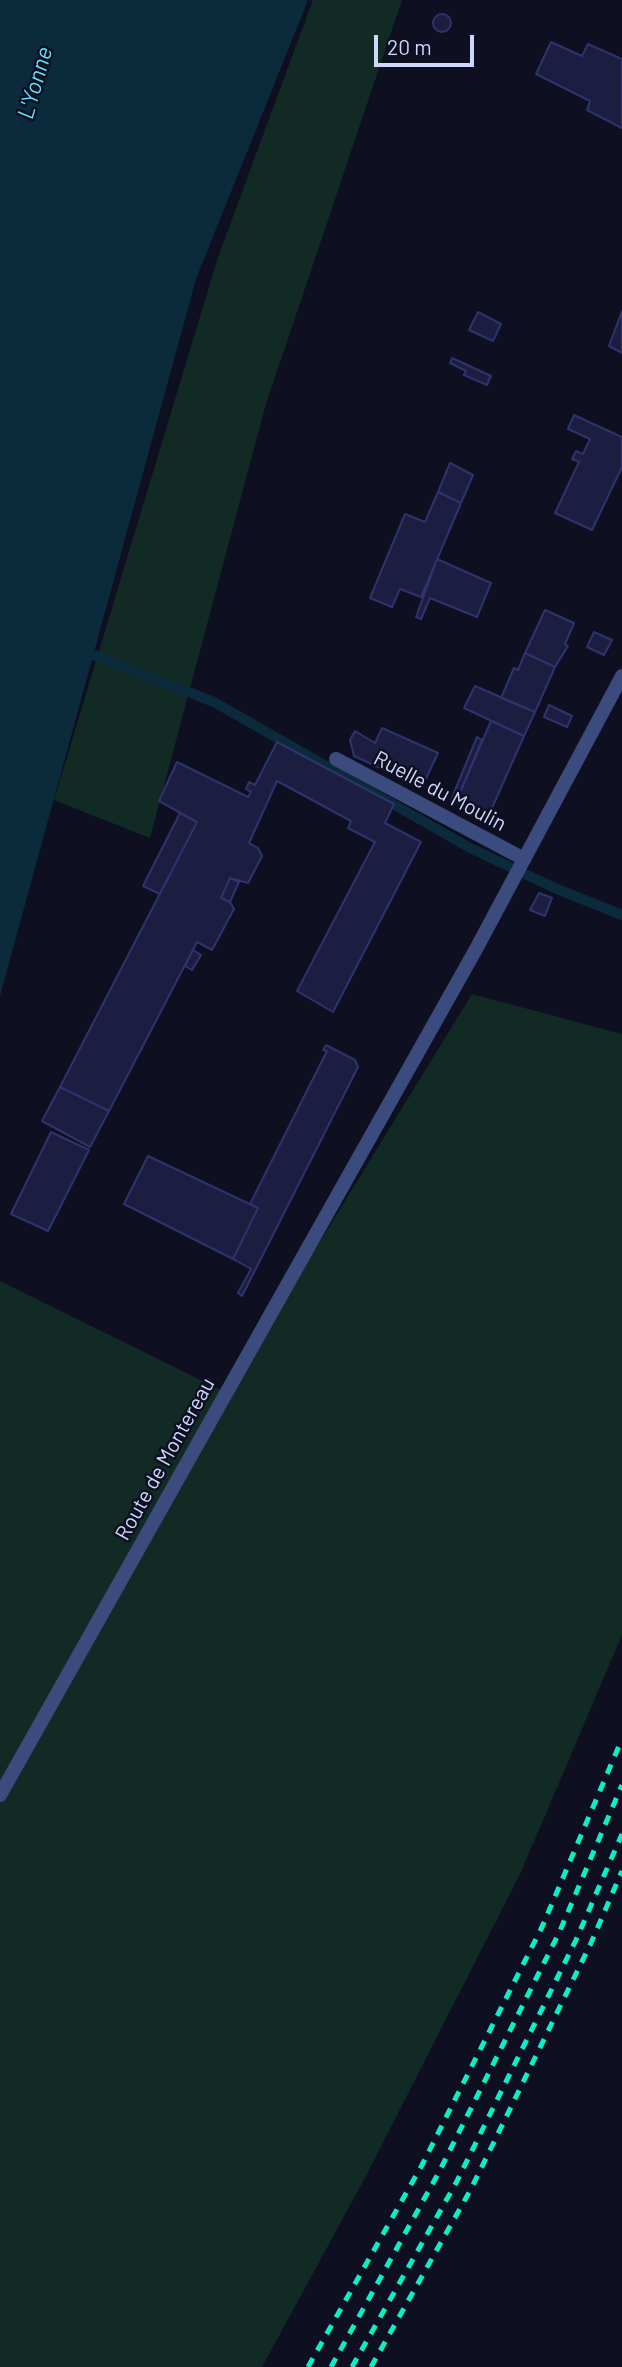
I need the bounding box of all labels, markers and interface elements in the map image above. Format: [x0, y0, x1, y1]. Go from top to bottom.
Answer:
scale bar [377, 21, 477, 65]
text: 20 m [387, 34, 432, 59]
water label: L'Yonne [12, 44, 58, 122]
street label: Ruelle du Moulin [369, 745, 511, 837]
street label: Route de Montereau [110, 1373, 220, 1545]

